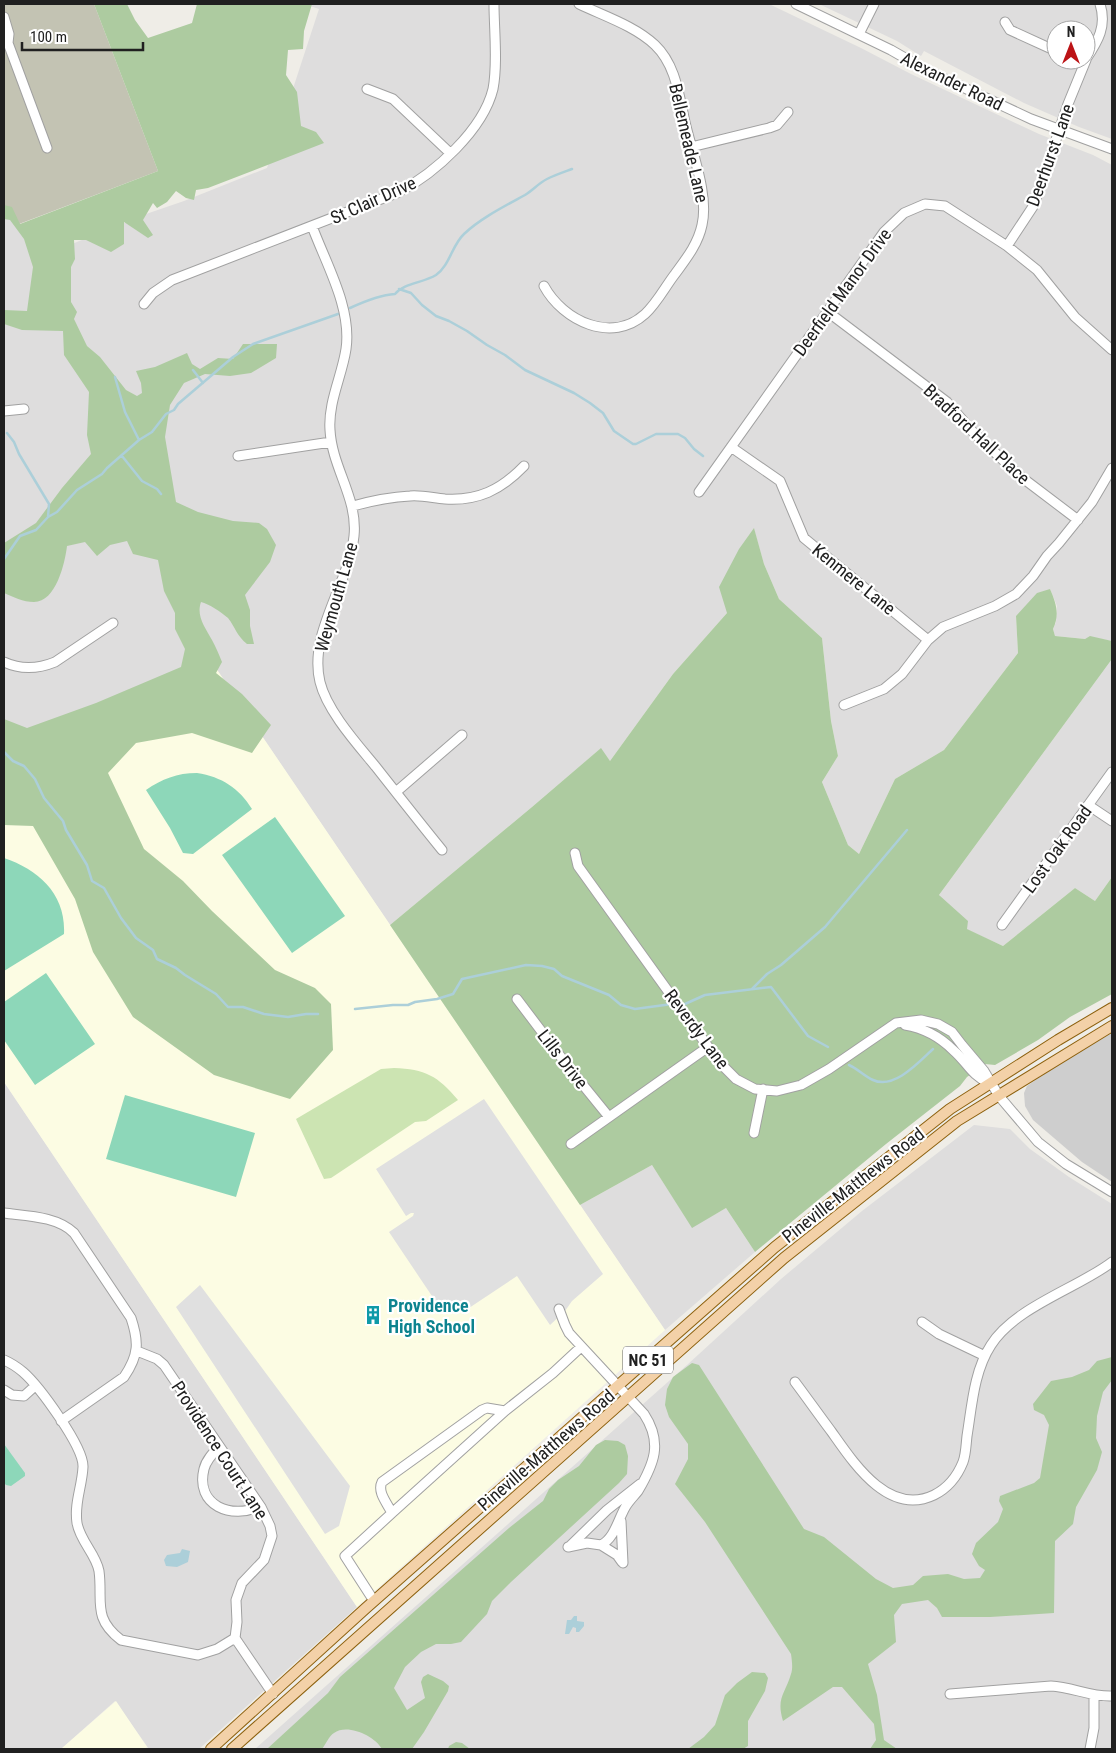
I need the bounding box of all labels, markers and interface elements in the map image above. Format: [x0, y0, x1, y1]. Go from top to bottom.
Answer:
scale bar [22, 20, 144, 52]
north arrow [1046, 20, 1096, 70]
text: N [1067, 24, 1075, 40]
text: 100 m [30, 28, 67, 46]
street label: Alexander Road [897, 47, 1007, 115]
street label: Bellemeade Lane [665, 81, 713, 205]
street label: Deerhurst Lane [1022, 101, 1078, 209]
street label: St Clair Drive [327, 172, 419, 228]
street label: Deerfield Manor Drive [789, 224, 895, 360]
street label: Bradford Hall Place [920, 380, 1034, 488]
street label: Kenmere Lane [808, 539, 900, 619]
street label: Weymouth Lane [310, 540, 362, 654]
street label: Lost Oak Road [1018, 801, 1096, 897]
street label: Reverdy Lane [660, 985, 734, 1073]
street label: Lills Drive [533, 1025, 593, 1093]
street label: Pineville-Matthews Road [778, 1123, 928, 1247]
place label: Providence High School [388, 1295, 475, 1337]
building icon: Providence High School [362, 1304, 384, 1326]
road number: NC 51 [623, 1346, 673, 1374]
street label: Providence Court Lane [167, 1377, 273, 1523]
street label: Pineville-Matthews Road [473, 1385, 619, 1515]

